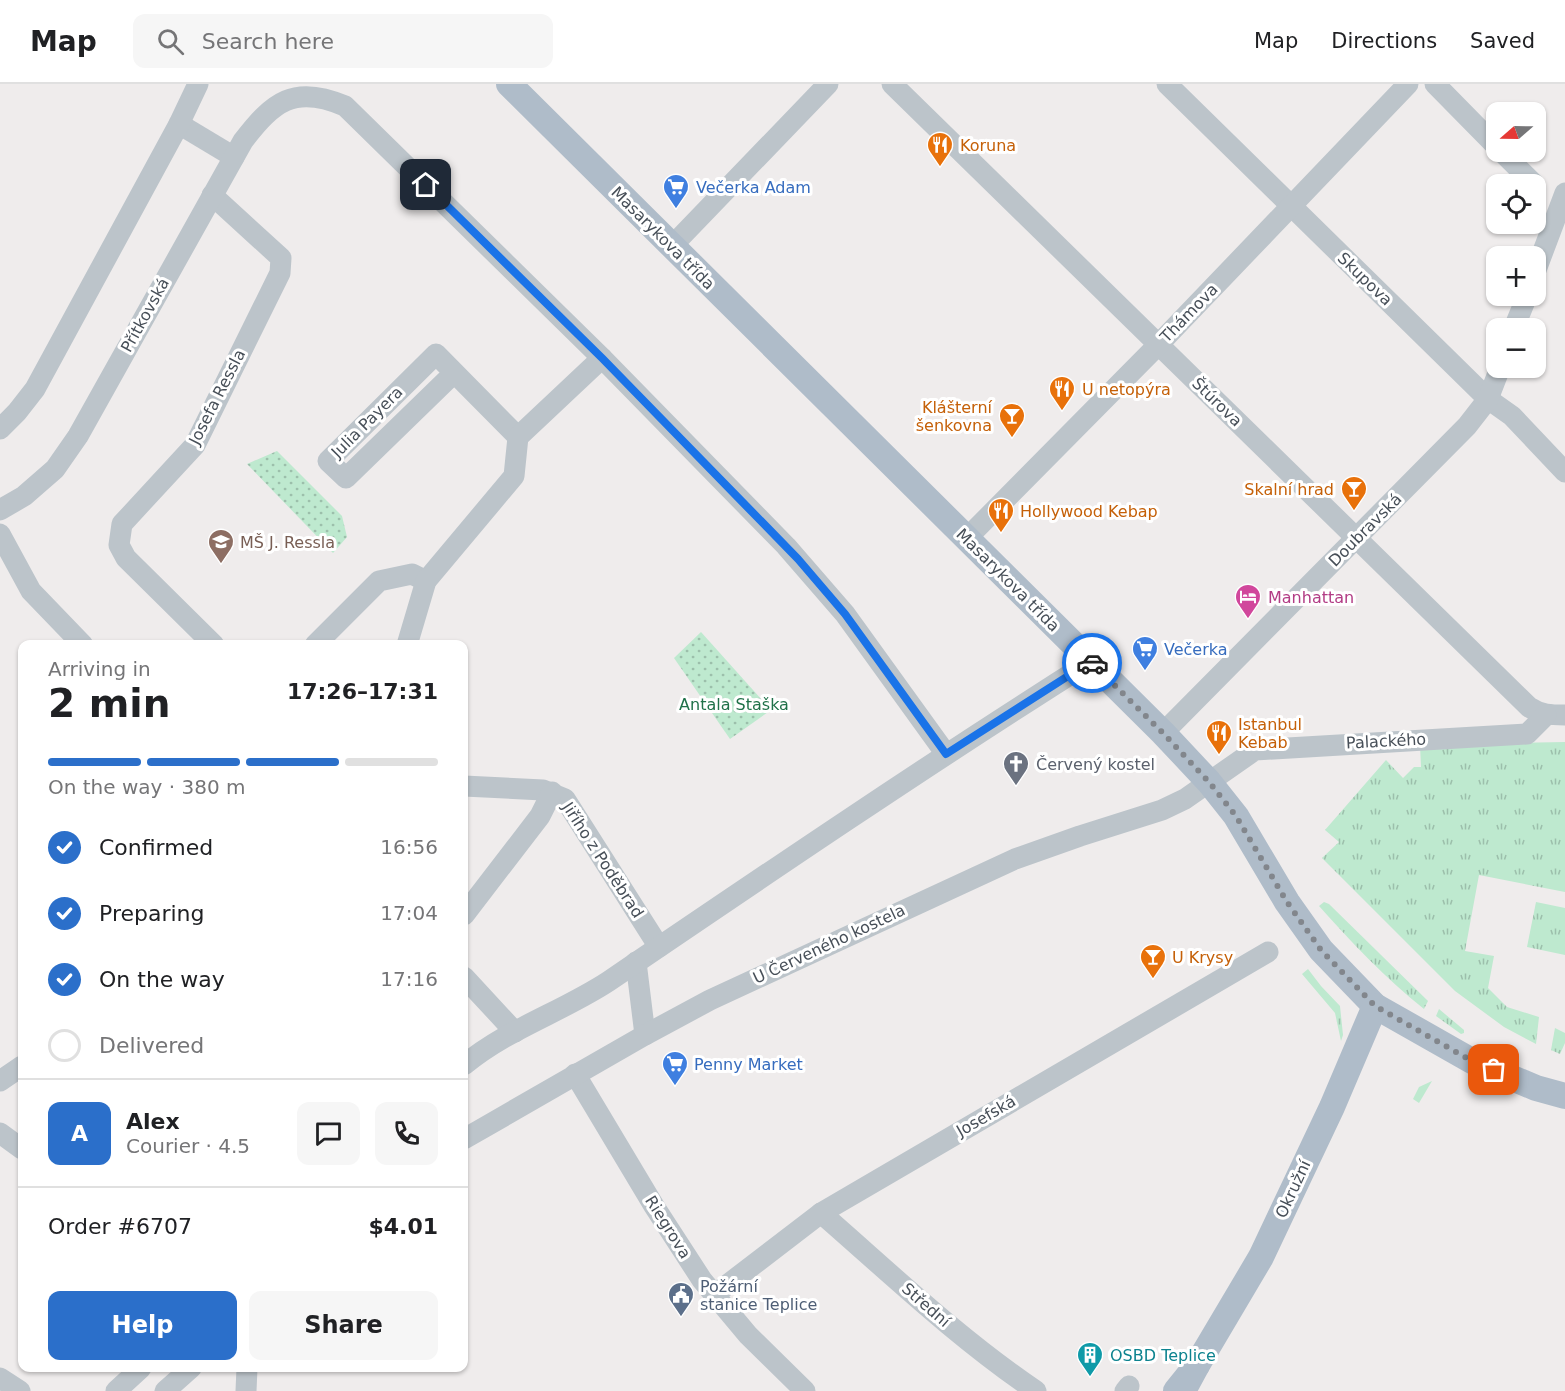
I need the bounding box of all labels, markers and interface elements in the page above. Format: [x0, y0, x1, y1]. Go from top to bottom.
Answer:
search box [133, 14, 553, 68]
text: Map [30, 25, 97, 58]
icon: search [154, 25, 187, 58]
text: Search here [202, 29, 334, 54]
text: Map [1254, 29, 1298, 53]
text: Directions [1331, 29, 1437, 53]
text: Saved [1470, 29, 1535, 53]
north arrow [1486, 102, 1546, 162]
map controls [1486, 102, 1546, 378]
restaurant icon: Koruna [925, 130, 955, 168]
place label: Koruna [960, 136, 1016, 155]
pin [400, 159, 451, 210]
icon: home [409, 168, 442, 201]
supermarket icon: Večerka Adam [661, 172, 691, 210]
button: locate [1486, 174, 1546, 234]
place label: Večerka Adam [696, 178, 811, 197]
street label: Masarykova třída [608, 183, 718, 293]
button: + [1486, 246, 1546, 306]
street label: Skupova [1334, 248, 1396, 310]
street label: Přítkovská [117, 275, 173, 355]
street label: Thámova [1156, 280, 1222, 347]
button: − [1486, 318, 1546, 378]
street label: Josefa Ressla [184, 346, 249, 449]
restaurant icon: U netopýra [1047, 374, 1077, 412]
street label: Štúrova [1188, 374, 1246, 430]
place label: U netopýra [1082, 380, 1171, 399]
street label: Julia Payera [327, 382, 407, 462]
place label: Klášterní šenkovna [916, 398, 993, 435]
bar icon: Klášterní šenkovna [997, 401, 1027, 439]
bar icon: Skalní hrad [1339, 474, 1369, 512]
place label: Skalní hrad [1244, 480, 1334, 499]
street label: Doubravská [1325, 490, 1405, 570]
restaurant icon: Hollywood Kebap [986, 496, 1016, 534]
place label: Hollywood Kebap [1020, 502, 1158, 521]
street label: Masarykova třída [953, 525, 1063, 635]
school or university icon: MŠ J. Ressla [206, 527, 236, 565]
place label: MŠ J. Ressla [240, 533, 335, 552]
hotel icon: Manhattan [1233, 582, 1263, 620]
place label: Manhattan [1268, 588, 1354, 607]
courier [1062, 633, 1122, 693]
supermarket icon: Večerka [1130, 634, 1160, 672]
place label: Večerka [1164, 640, 1228, 659]
icon: car [1076, 647, 1109, 680]
text: Arriving in [48, 657, 151, 681]
text: 17:26–17:31 [287, 679, 438, 704]
text: 2 min [48, 681, 170, 726]
park label: Antala Staška [679, 695, 789, 714]
place label: Istanbul Kebab [1238, 715, 1302, 752]
restaurant icon: Istanbul Kebab [1204, 718, 1234, 756]
street label: Palackého [1345, 729, 1427, 753]
church icon: Červený kostel [1001, 749, 1031, 787]
place label: Červený kostel [1036, 755, 1155, 774]
text: On the way · 380 m [48, 775, 246, 799]
street label: Jiřího z Poděbrad [558, 798, 648, 921]
icon: check [48, 831, 81, 864]
text: Confirmed [99, 835, 213, 860]
text: 16:56 [380, 835, 438, 859]
icon: check [48, 897, 81, 930]
street label: U Červeného kostela [750, 900, 908, 988]
text: Preparing [99, 901, 205, 926]
text: 17:04 [380, 901, 438, 925]
bar icon: U Krysy [1138, 942, 1168, 980]
place label: U Krysy [1172, 948, 1233, 967]
icon: check [48, 963, 81, 996]
text: On the way [99, 967, 225, 992]
text: 17:16 [380, 967, 438, 991]
text: Delivered [99, 1033, 204, 1058]
pin [1468, 1044, 1519, 1095]
supermarket icon: Penny Market [660, 1049, 690, 1087]
icon: bag [1477, 1053, 1510, 1086]
place label: Penny Market [694, 1055, 803, 1074]
street label: Josefská [952, 1091, 1019, 1141]
button: chat [297, 1102, 360, 1165]
button: phone [375, 1102, 438, 1165]
text: Alex [126, 1109, 180, 1134]
text: A [71, 1121, 88, 1146]
text: Courier · 4.5 [126, 1134, 250, 1158]
street label: Okružní [1271, 1157, 1315, 1221]
street label: Riegrova [641, 1192, 695, 1262]
text: Order #6707 [48, 1214, 192, 1239]
text: $4.01 [368, 1214, 438, 1239]
place label: Požární stanice Teplice [700, 1277, 817, 1314]
street label: Střední [898, 1279, 954, 1331]
public building icon: Požární stanice Teplice [666, 1280, 696, 1318]
button: Help [48, 1291, 237, 1360]
button: Share [249, 1291, 438, 1360]
building icon: OSBD Teplice [1075, 1340, 1105, 1378]
place label: OSBD Teplice [1110, 1346, 1216, 1365]

